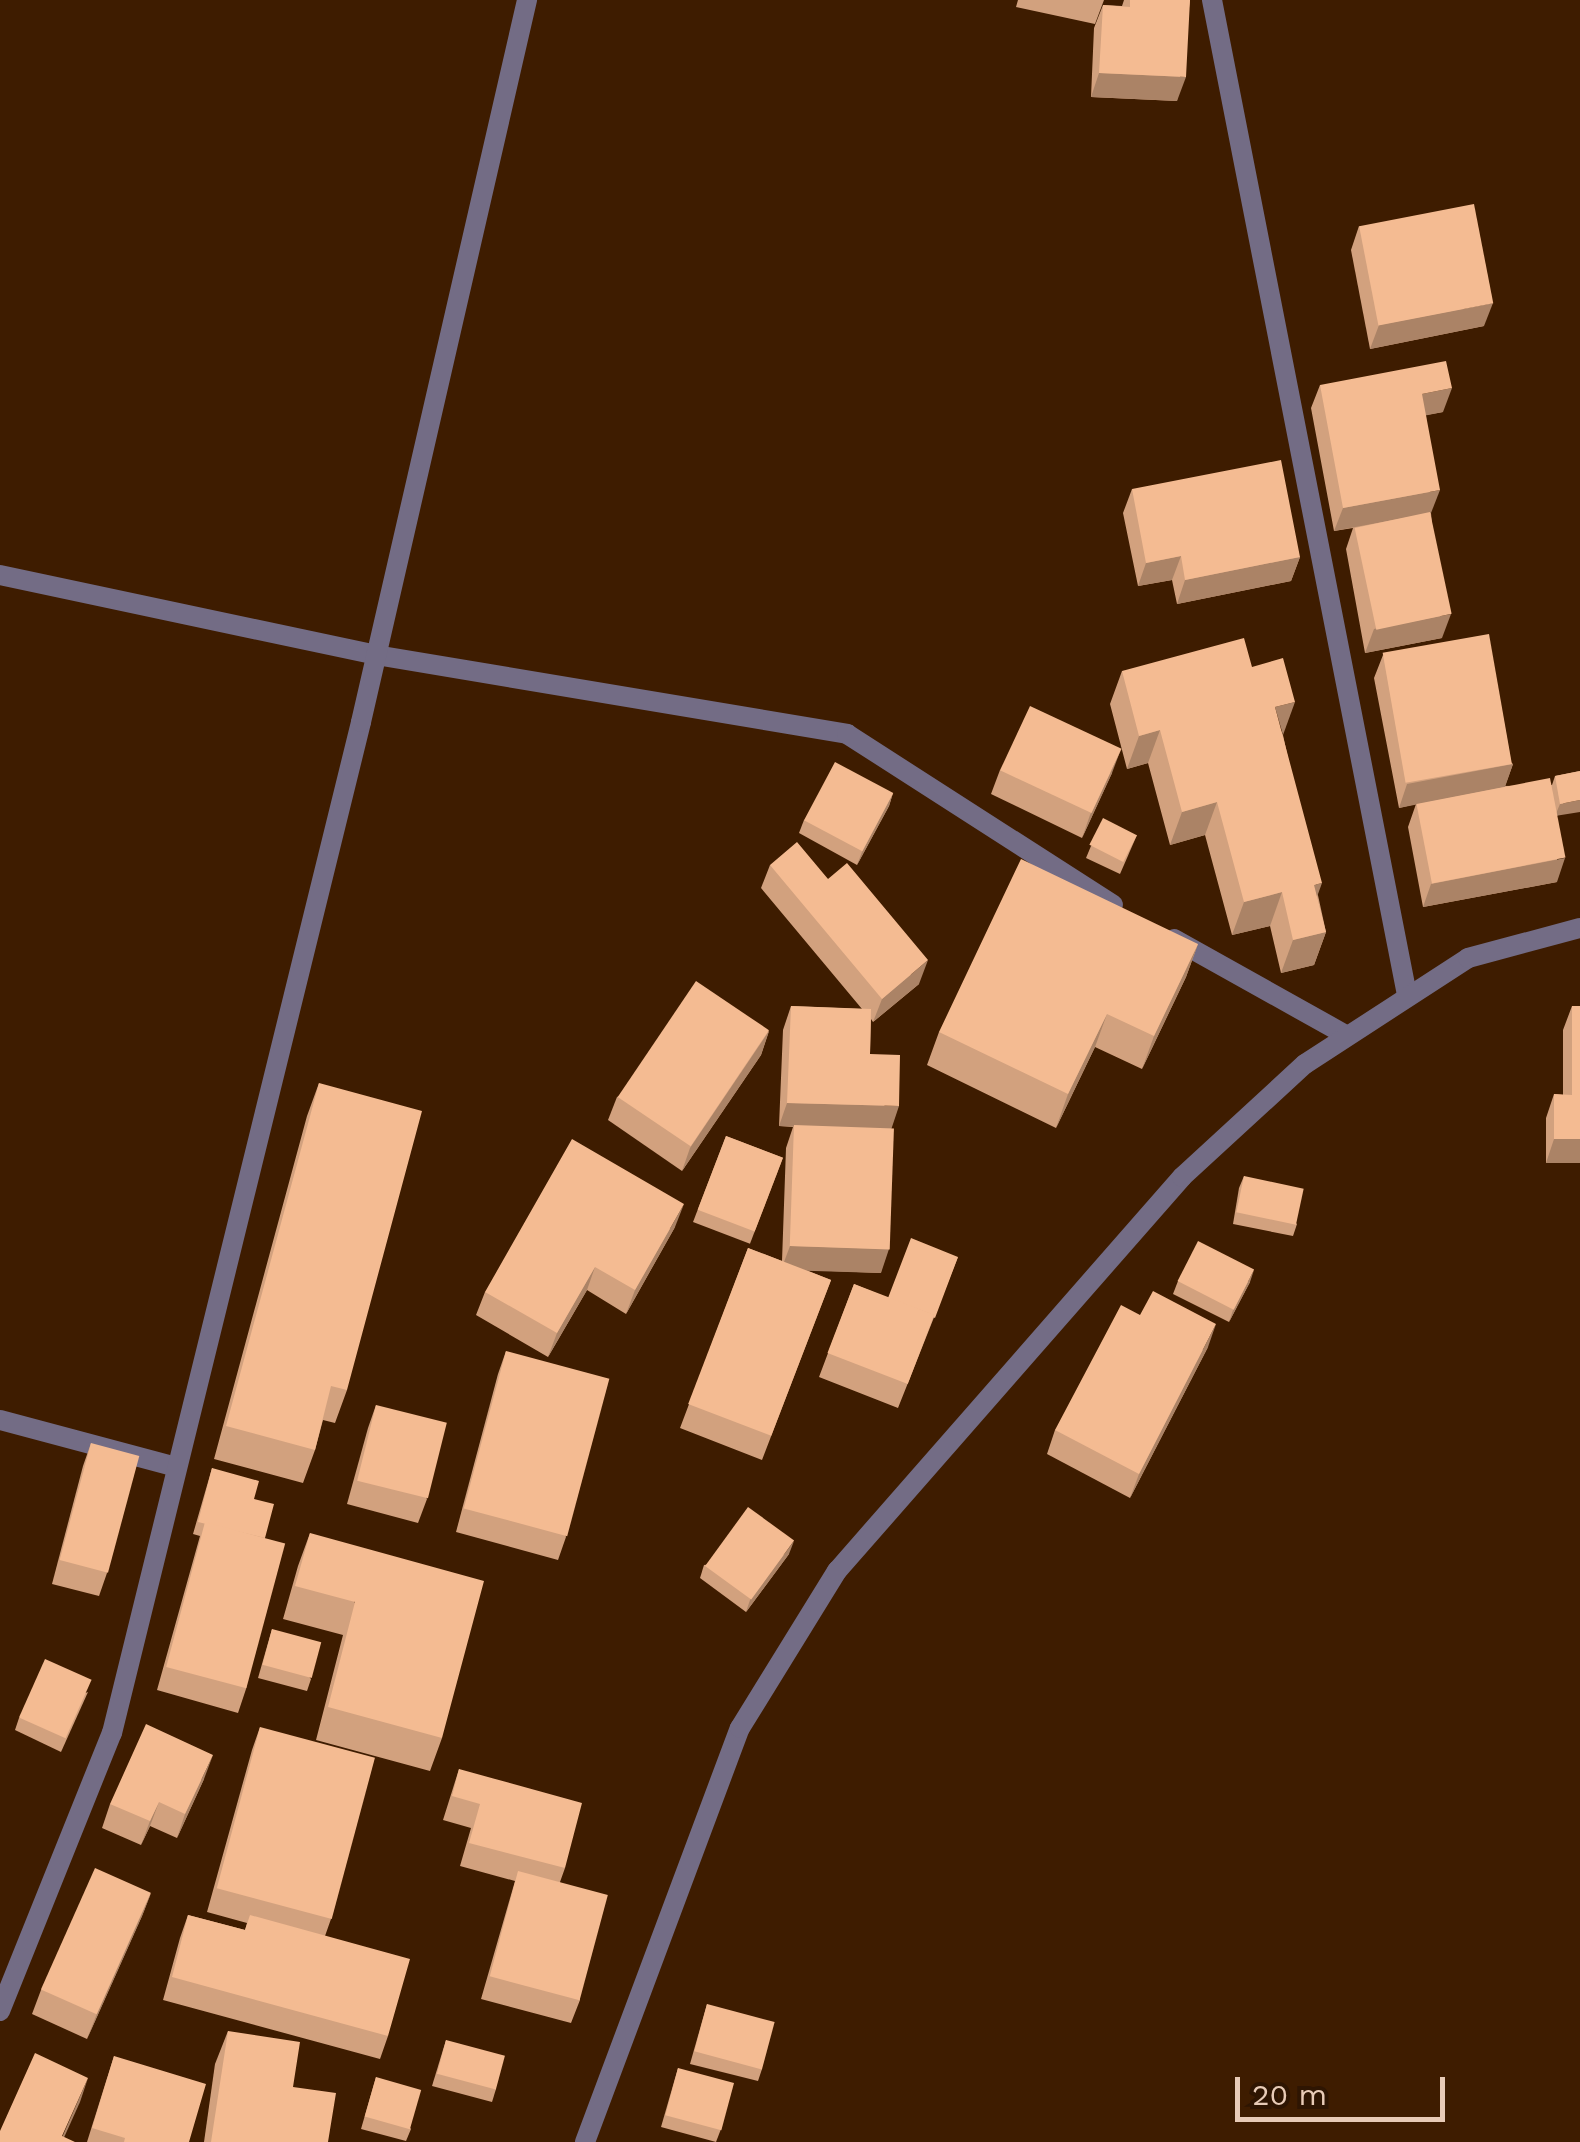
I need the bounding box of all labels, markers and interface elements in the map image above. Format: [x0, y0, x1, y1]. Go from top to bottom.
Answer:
scale bar [1240, 2057, 1450, 2119]
text: 20 m [1252, 2077, 1327, 2112]

